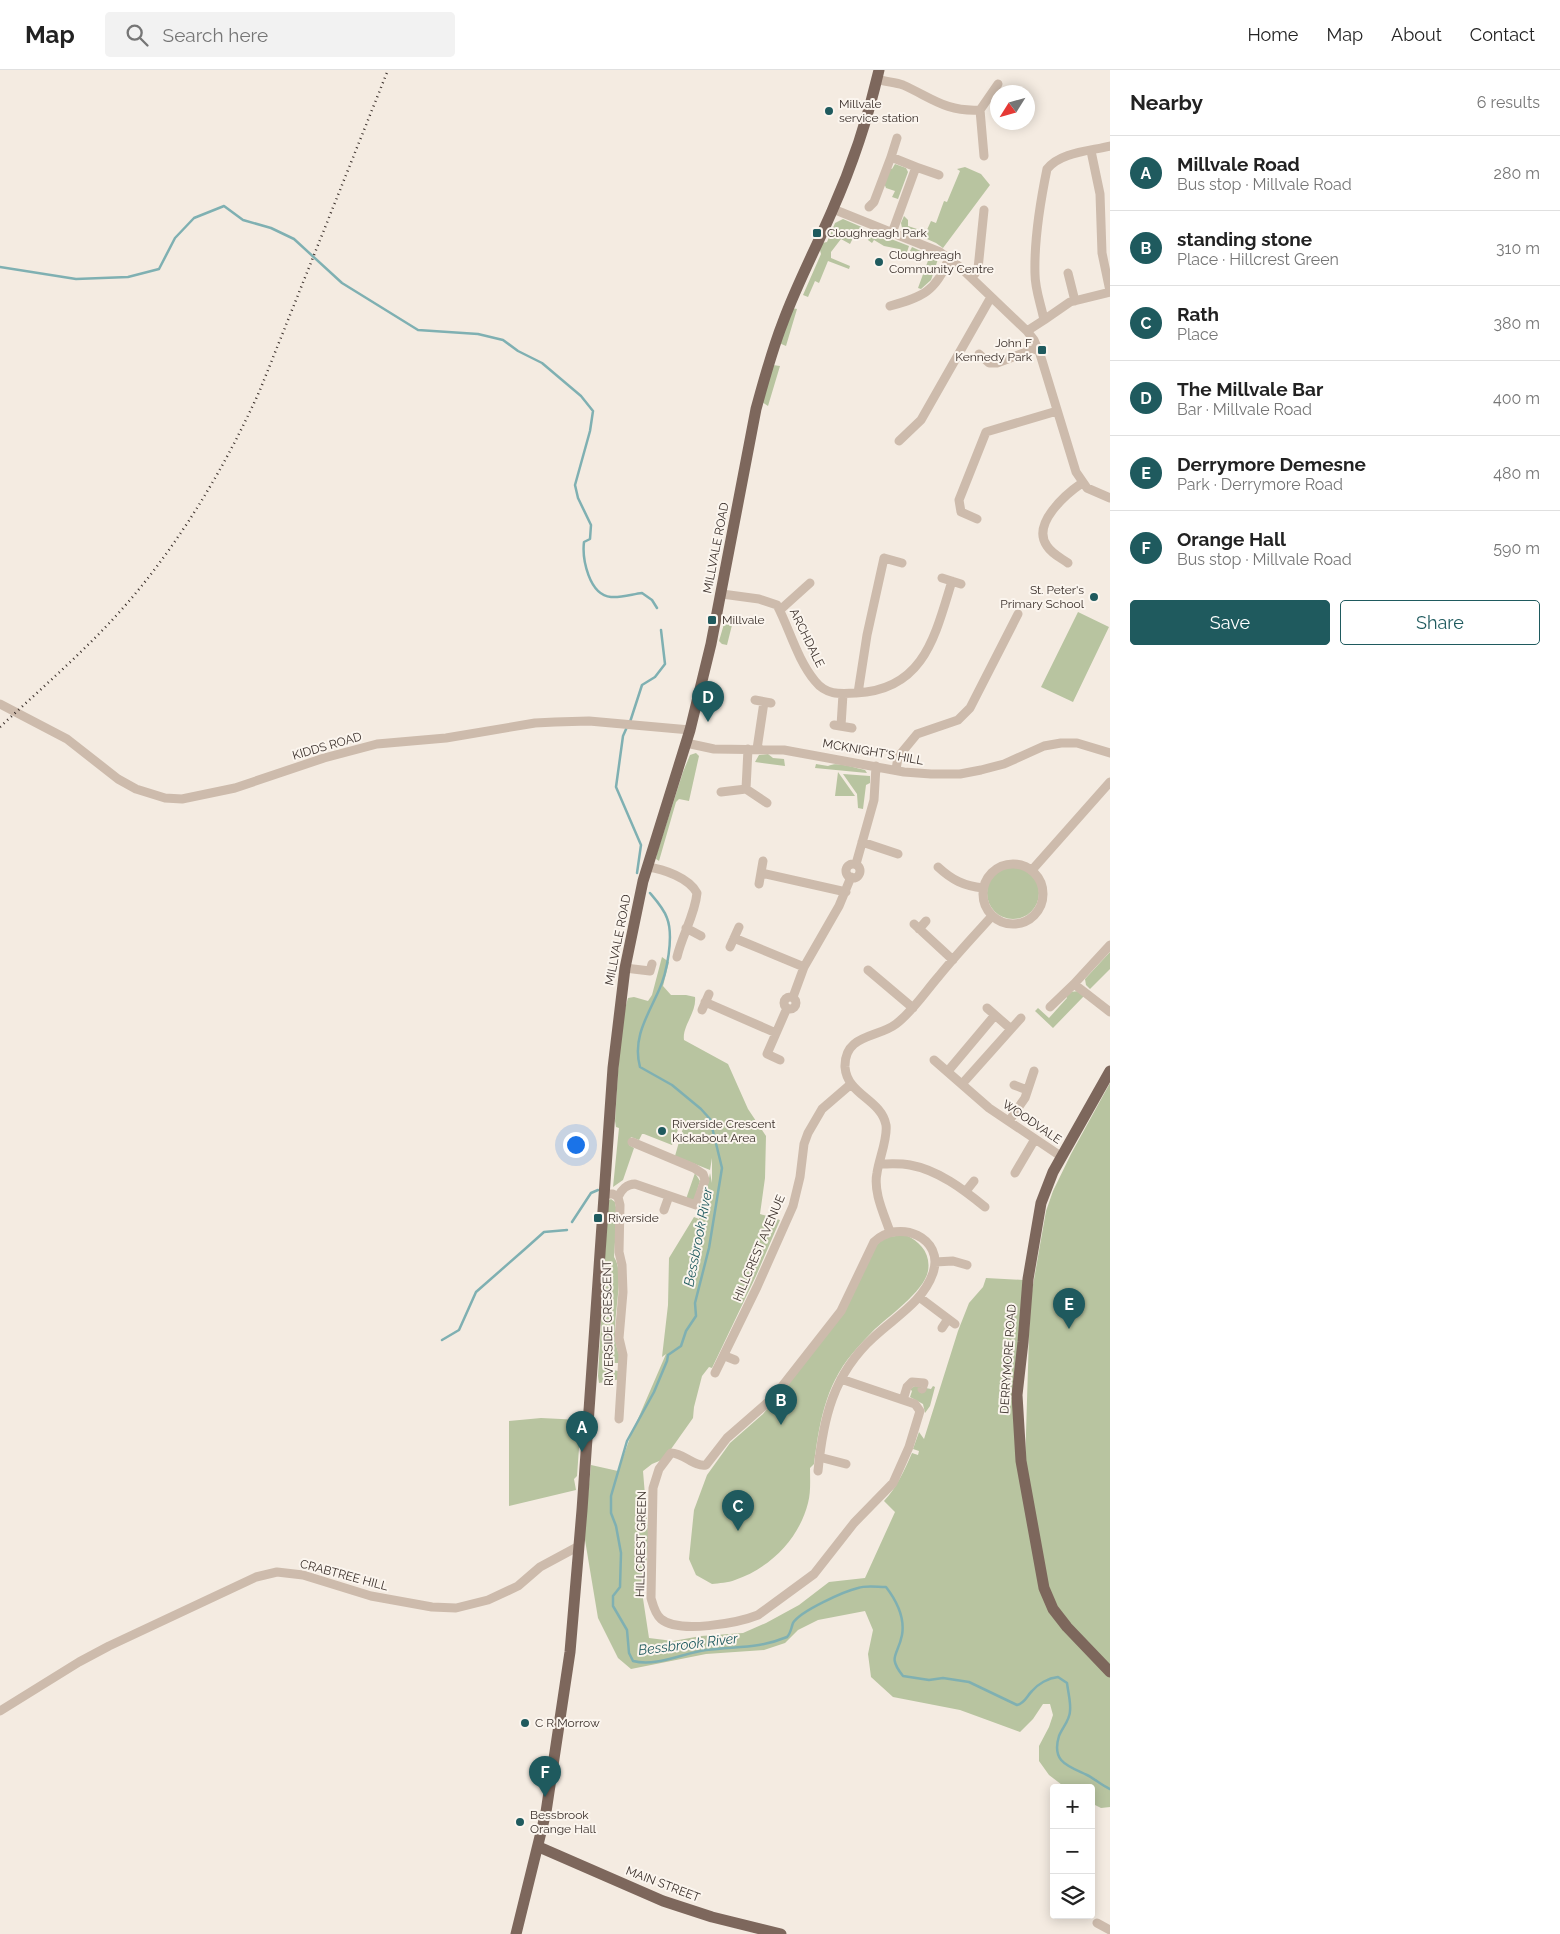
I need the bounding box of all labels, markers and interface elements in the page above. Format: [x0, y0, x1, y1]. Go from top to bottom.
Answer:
search box [105, 12, 455, 57]
text: Map [25, 20, 75, 49]
icon: search [123, 21, 151, 49]
text: Search here [163, 24, 268, 46]
text: Home [1247, 24, 1298, 45]
text: Map [1326, 24, 1363, 45]
text: About [1391, 24, 1442, 45]
text: Contact [1470, 24, 1535, 45]
north arrow [990, 85, 1035, 130]
text: Nearby [1130, 90, 1203, 115]
text: 6 results [1477, 93, 1540, 112]
place label: Millvale service station [839, 97, 919, 125]
marker: Millvale service station [823, 105, 835, 117]
text: Millvale Road [1177, 153, 1300, 175]
text: A [1141, 164, 1151, 183]
text: 280 m [1494, 164, 1540, 183]
text: Bus stop · Millvale Road [1177, 175, 1352, 194]
place label: Cloughreagh Park [827, 226, 927, 240]
marker: Cloughreagh Park [811, 227, 823, 239]
text: standing stone [1177, 228, 1312, 250]
text: B [1141, 239, 1151, 258]
text: 310 m [1496, 239, 1540, 258]
place label: Cloughreagh Community Centre [889, 248, 994, 276]
text: Place · Hillcrest Green [1177, 250, 1339, 269]
marker: Cloughreagh Community Centre [873, 256, 885, 268]
text: Rath [1177, 303, 1219, 325]
text: C [1141, 314, 1151, 333]
text: 380 m [1493, 314, 1540, 333]
text: Place [1177, 325, 1218, 344]
place label: John F Kennedy Park [955, 336, 1033, 364]
marker: John F Kennedy Park [1036, 344, 1048, 356]
text: The Millvale Bar [1177, 378, 1323, 400]
text: D [1140, 389, 1152, 408]
text: 400 m [1493, 389, 1540, 408]
text: Bar · Millvale Road [1177, 400, 1312, 419]
text: Derrymore Demesne [1177, 453, 1366, 475]
text: E [1141, 464, 1151, 483]
text: 480 m [1493, 464, 1540, 483]
text: Park · Derrymore Road [1177, 475, 1343, 494]
street label: MILLVALE ROAD [700, 501, 732, 595]
text: Orange Hall [1177, 528, 1286, 550]
text: F [1141, 539, 1151, 558]
text: 590 m [1493, 539, 1540, 558]
text: Bus stop · Millvale Road [1177, 550, 1352, 569]
place label: St. Peter's Primary School [1000, 583, 1085, 611]
marker: St. Peter's Primary School [1088, 591, 1100, 603]
button: Save [1130, 600, 1330, 645]
button: Share [1340, 600, 1540, 645]
street label: ARCHDALE [787, 606, 827, 670]
place label: Millvale [722, 613, 765, 627]
marker: Millvale [706, 614, 718, 626]
pin: D [692, 681, 724, 722]
street label: KIDDS ROAD [291, 729, 364, 763]
street label: MCKNIGHT'S HILL [822, 736, 924, 768]
street label: MILLVALE ROAD [602, 893, 634, 987]
street label: WOODVALE [1000, 1097, 1064, 1147]
place label: Riverside Crescent Kickabout Area [672, 1117, 775, 1145]
marker: Riverside Crescent Kickabout Area [656, 1125, 668, 1137]
your location [563, 1132, 589, 1158]
water label: Bessbrook River [681, 1185, 716, 1288]
street label: HILLCREST AVENUE [730, 1193, 788, 1303]
place label: Riverside [608, 1211, 659, 1225]
marker: Riverside [592, 1212, 604, 1224]
street label: RIVERSIDE CRESCENT [600, 1259, 616, 1386]
pin: E [1053, 1288, 1085, 1329]
street label: DERRYMORE ROAD [997, 1303, 1019, 1414]
pin: B [765, 1384, 797, 1425]
pin: A [566, 1411, 598, 1452]
pin: C [722, 1490, 754, 1531]
street label: HILLCREST GREEN [633, 1491, 649, 1597]
street label: CRABTREE HILL [298, 1557, 390, 1593]
water label: Bessbrook River [637, 1630, 740, 1658]
place label: C R Morrow [535, 1716, 600, 1730]
marker: C R Morrow [519, 1717, 531, 1729]
pin: F [529, 1756, 561, 1797]
map controls [1050, 1784, 1095, 1919]
button: + [1050, 1784, 1095, 1829]
place label: Bessbrook Orange Hall [530, 1808, 597, 1836]
marker: Bessbrook Orange Hall [514, 1816, 526, 1828]
button: − [1050, 1829, 1095, 1874]
street label: MAIN STREET [624, 1863, 703, 1905]
button: layers [1050, 1874, 1095, 1919]

